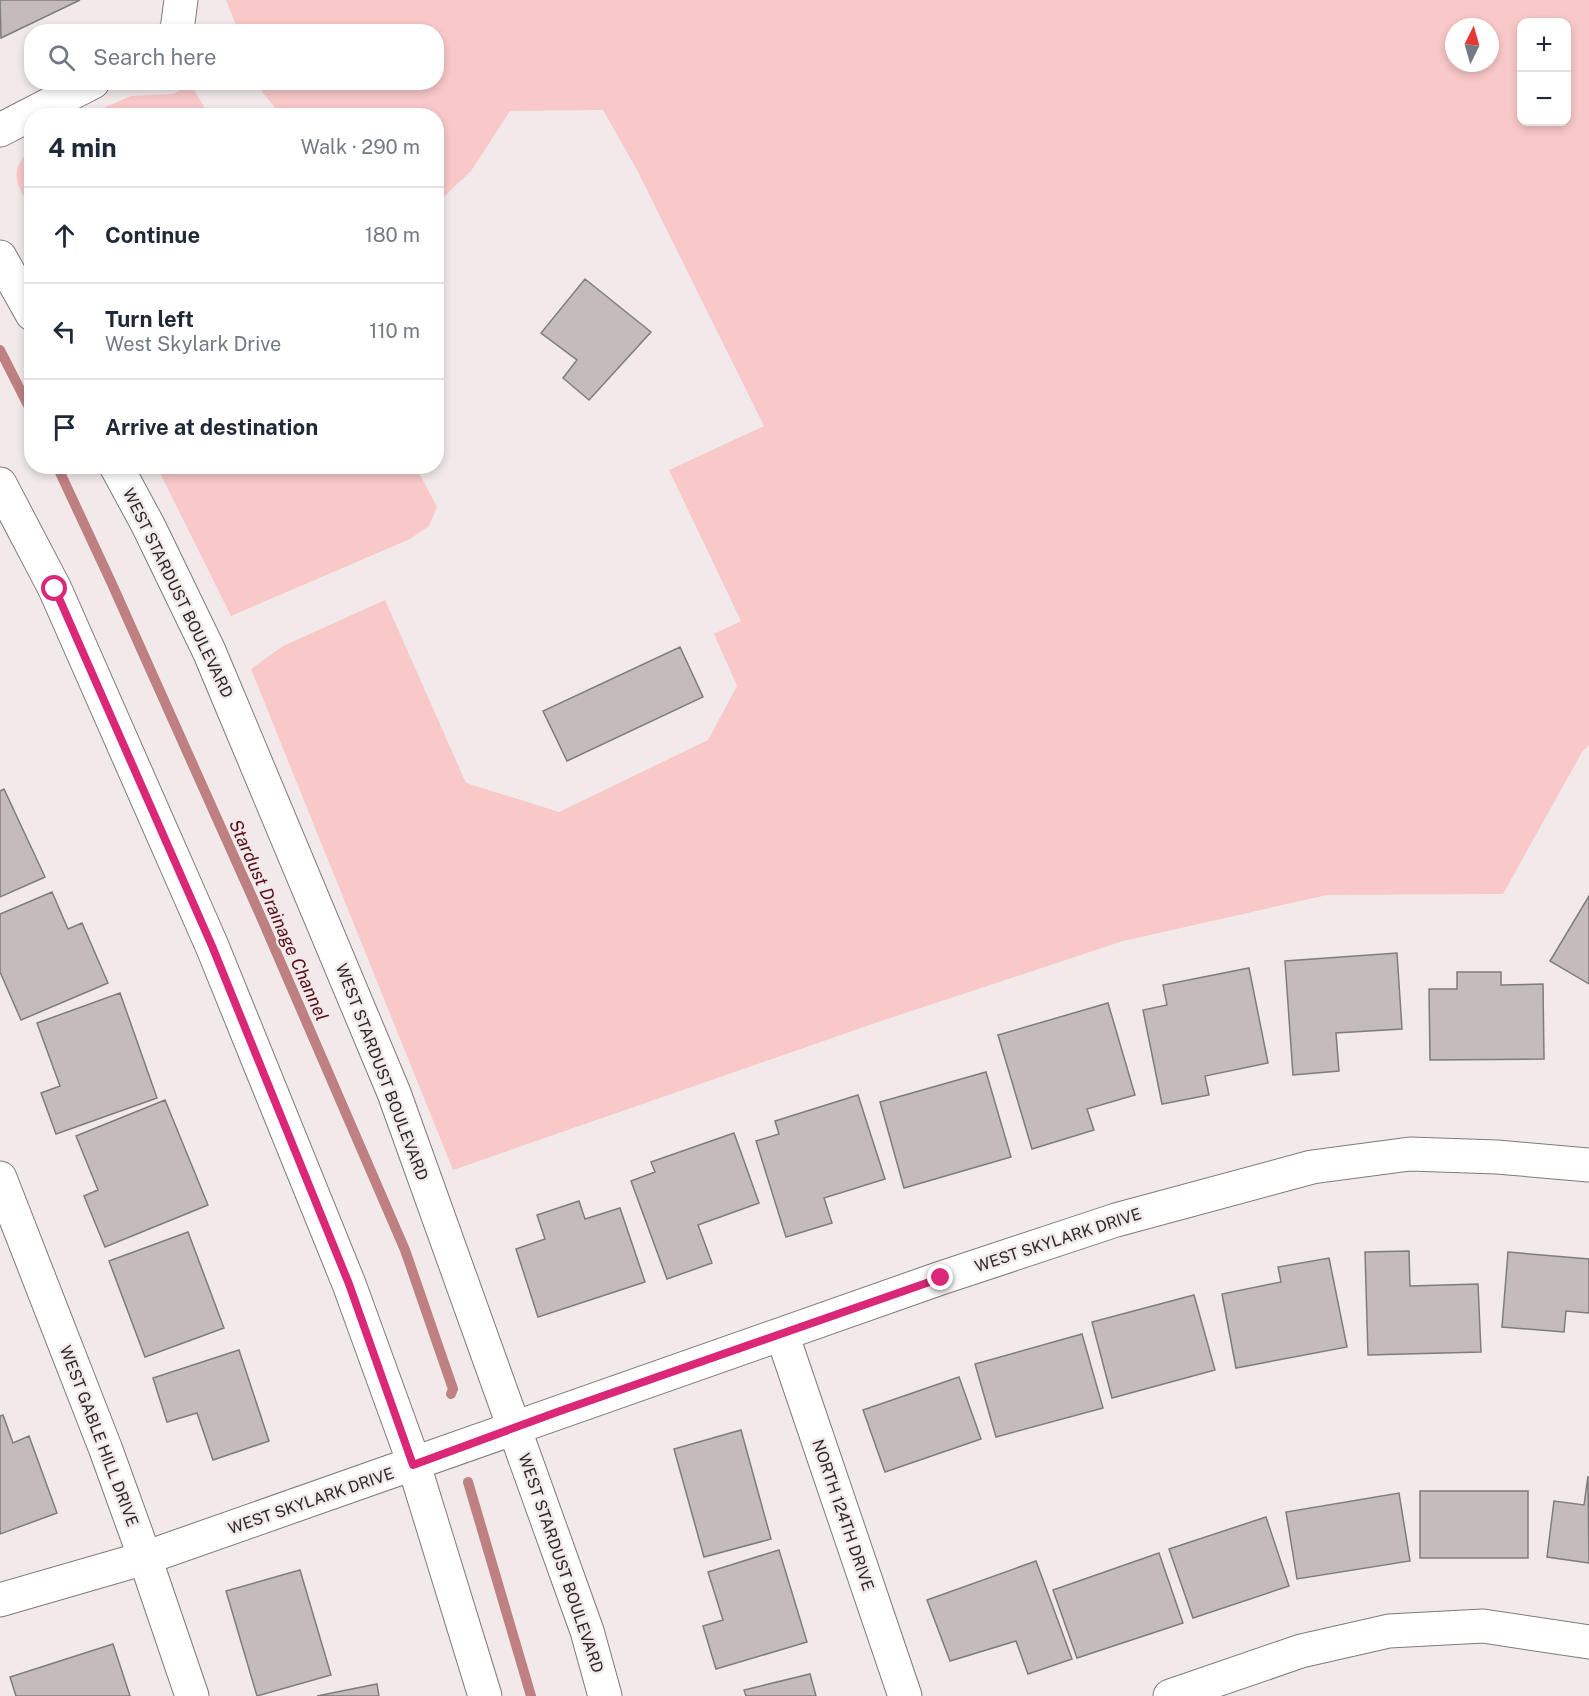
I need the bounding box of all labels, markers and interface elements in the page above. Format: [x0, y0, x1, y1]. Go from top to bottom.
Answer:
north arrow [1445, 18, 1499, 72]
map controls [1517, 18, 1571, 126]
button: + [1517, 18, 1571, 72]
search box [24, 24, 444, 90]
icon: search [45, 41, 78, 74]
text: Search here [93, 44, 217, 70]
button: − [1517, 72, 1571, 126]
text: 4 min [48, 132, 117, 163]
text: Walk · 290 m [301, 135, 420, 159]
icon: ahead [48, 219, 81, 252]
text: Continue [105, 222, 200, 248]
text: 180 m [365, 223, 420, 247]
text: Turn left [105, 306, 194, 332]
icon: left [48, 315, 81, 348]
text: 110 m [369, 319, 420, 343]
text: West Skylark Drive [105, 332, 281, 356]
icon: arrive [48, 411, 81, 444]
text: Arrive at destination [105, 414, 318, 440]
street label: WEST STARDUST BOULEVARD [119, 485, 237, 701]
route start [41, 575, 67, 601]
water label: Stardust Drainage Channel [225, 816, 333, 1024]
street label: WEST STARDUST BOULEVARD [332, 961, 432, 1183]
street label: WEST SKYLARK DRIVE [972, 1204, 1144, 1276]
route end [927, 1264, 953, 1290]
street label: WEST GABLE HILL DRIVE [56, 1343, 142, 1529]
street label: NORTH 124TH DRIVE [808, 1437, 878, 1593]
street label: WEST STARDUST BOULEVARD [514, 1451, 608, 1675]
street label: WEST SKYLARK DRIVE [226, 1464, 396, 1538]

